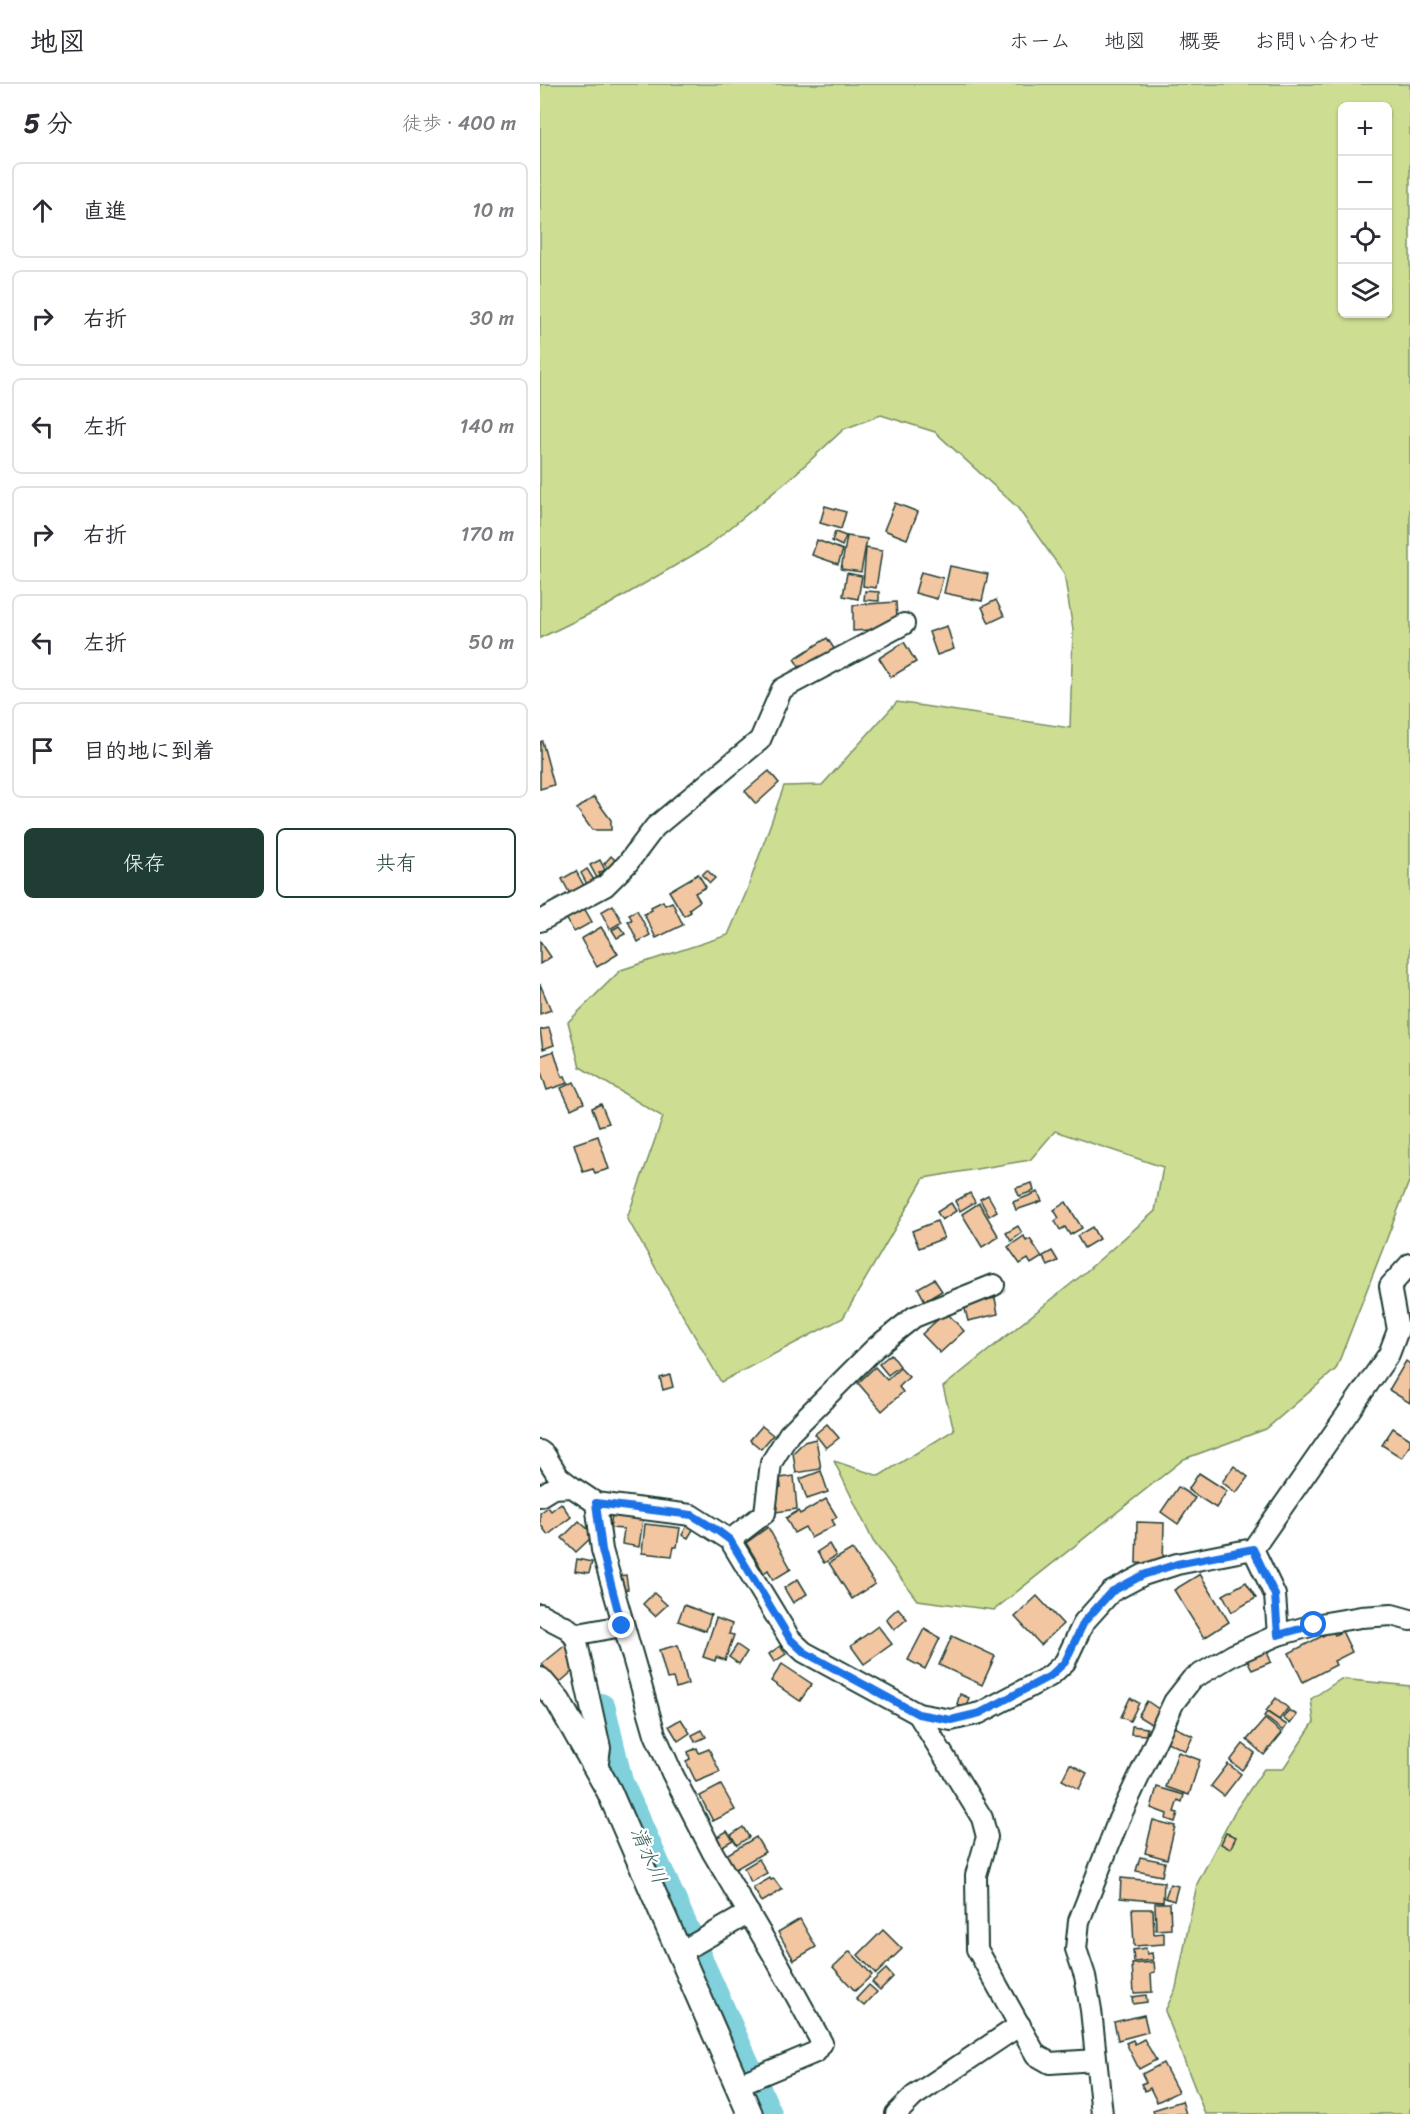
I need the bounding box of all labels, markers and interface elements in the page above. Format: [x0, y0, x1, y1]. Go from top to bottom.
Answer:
text: 地図 [30, 17, 86, 66]
text: ホーム [1009, 22, 1071, 60]
text: 地図 [1104, 22, 1146, 60]
text: 概要 [1179, 22, 1221, 60]
text: お問い合わせ [1254, 22, 1380, 60]
text: 5 分 [24, 100, 73, 146]
map controls [1338, 102, 1392, 318]
button: + [1338, 102, 1392, 156]
text: 徒歩 · 400 m [402, 106, 516, 141]
button: − [1338, 156, 1392, 210]
text: 直進 [83, 191, 127, 230]
text: 10 m [472, 193, 514, 228]
icon: ahead [26, 194, 59, 227]
button: locate [1338, 210, 1392, 264]
button: layers [1338, 264, 1392, 318]
text: 右折 [83, 299, 127, 338]
text: 30 m [470, 301, 514, 336]
icon: right [26, 302, 59, 335]
text: 左折 [83, 407, 127, 446]
text: 140 m [460, 409, 514, 444]
icon: left [26, 410, 59, 443]
text: 右折 [83, 515, 127, 554]
text: 170 m [461, 517, 514, 552]
icon: right [26, 518, 59, 551]
text: 左折 [83, 623, 127, 662]
text: 50 m [469, 625, 514, 660]
icon: left [26, 626, 59, 659]
text: 目的地に到着 [83, 731, 215, 770]
icon: arrive [26, 734, 59, 767]
button: 保存 [24, 828, 264, 898]
button: 共有 [276, 828, 516, 898]
route start [1300, 1611, 1326, 1637]
route end [608, 1612, 634, 1638]
water label: 清水川 [620, 1821, 677, 1890]

